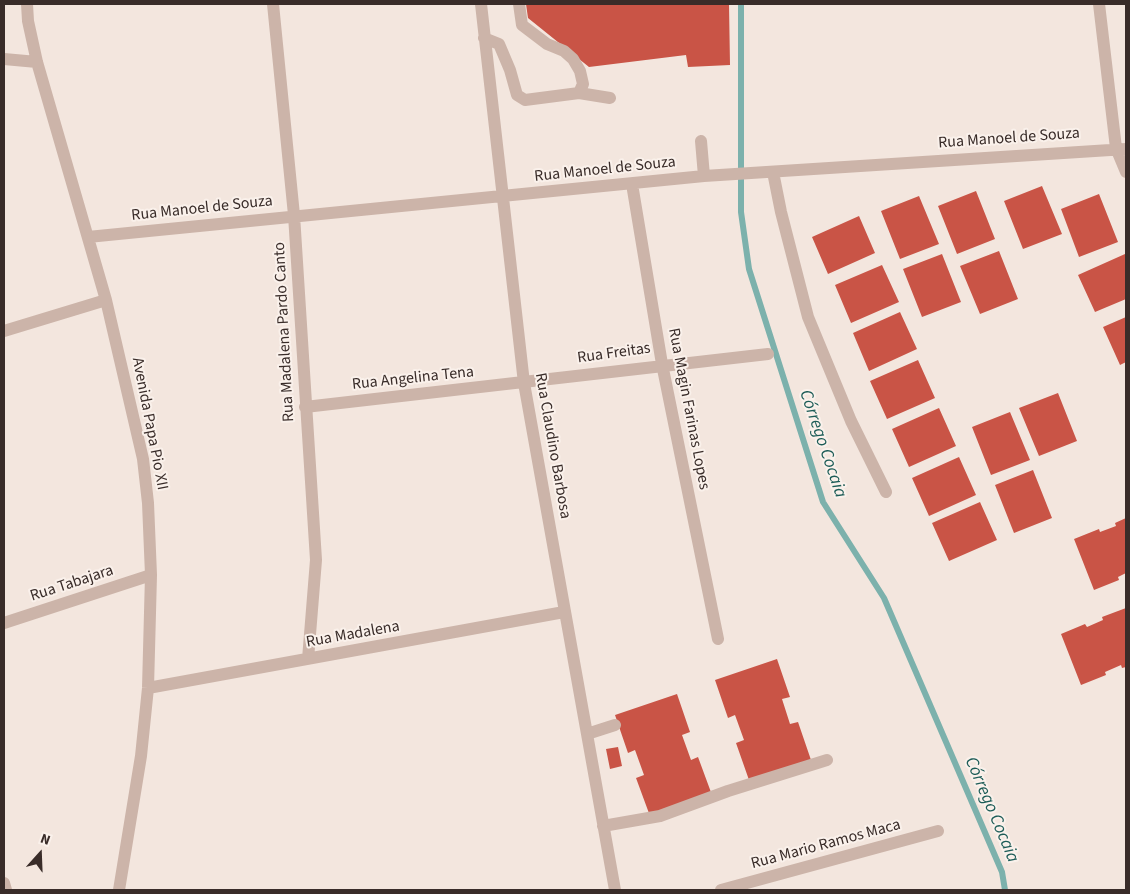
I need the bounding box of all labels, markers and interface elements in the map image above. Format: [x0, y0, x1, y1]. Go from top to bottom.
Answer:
street label: Rua Manoel de Souza [938, 124, 1080, 154]
street label: Rua Manoel de Souza [533, 153, 677, 187]
street label: Rua Manoel de Souza [130, 192, 274, 226]
street label: Rua Madalena Pardo Canto [271, 242, 299, 422]
street label: Rua Magin Farinas Lopes [663, 327, 713, 491]
street label: Rua Freitas [576, 339, 652, 369]
street label: Avenida Papa Pio XII [127, 356, 171, 492]
street label: Rua Angelina Tena [351, 363, 475, 395]
street label: Rua Claudino Barbosa [530, 372, 574, 520]
water label: Córrego Cocaia [793, 387, 851, 501]
street label: Rua Tabajara [28, 562, 116, 606]
street label: Rua Madalena [305, 617, 401, 653]
water label: Córrego Cocaia [959, 754, 1023, 866]
street label: Rua Mario Ramos Maca [749, 816, 903, 874]
north arrow [15, 829, 65, 879]
text: N [37, 829, 53, 851]

